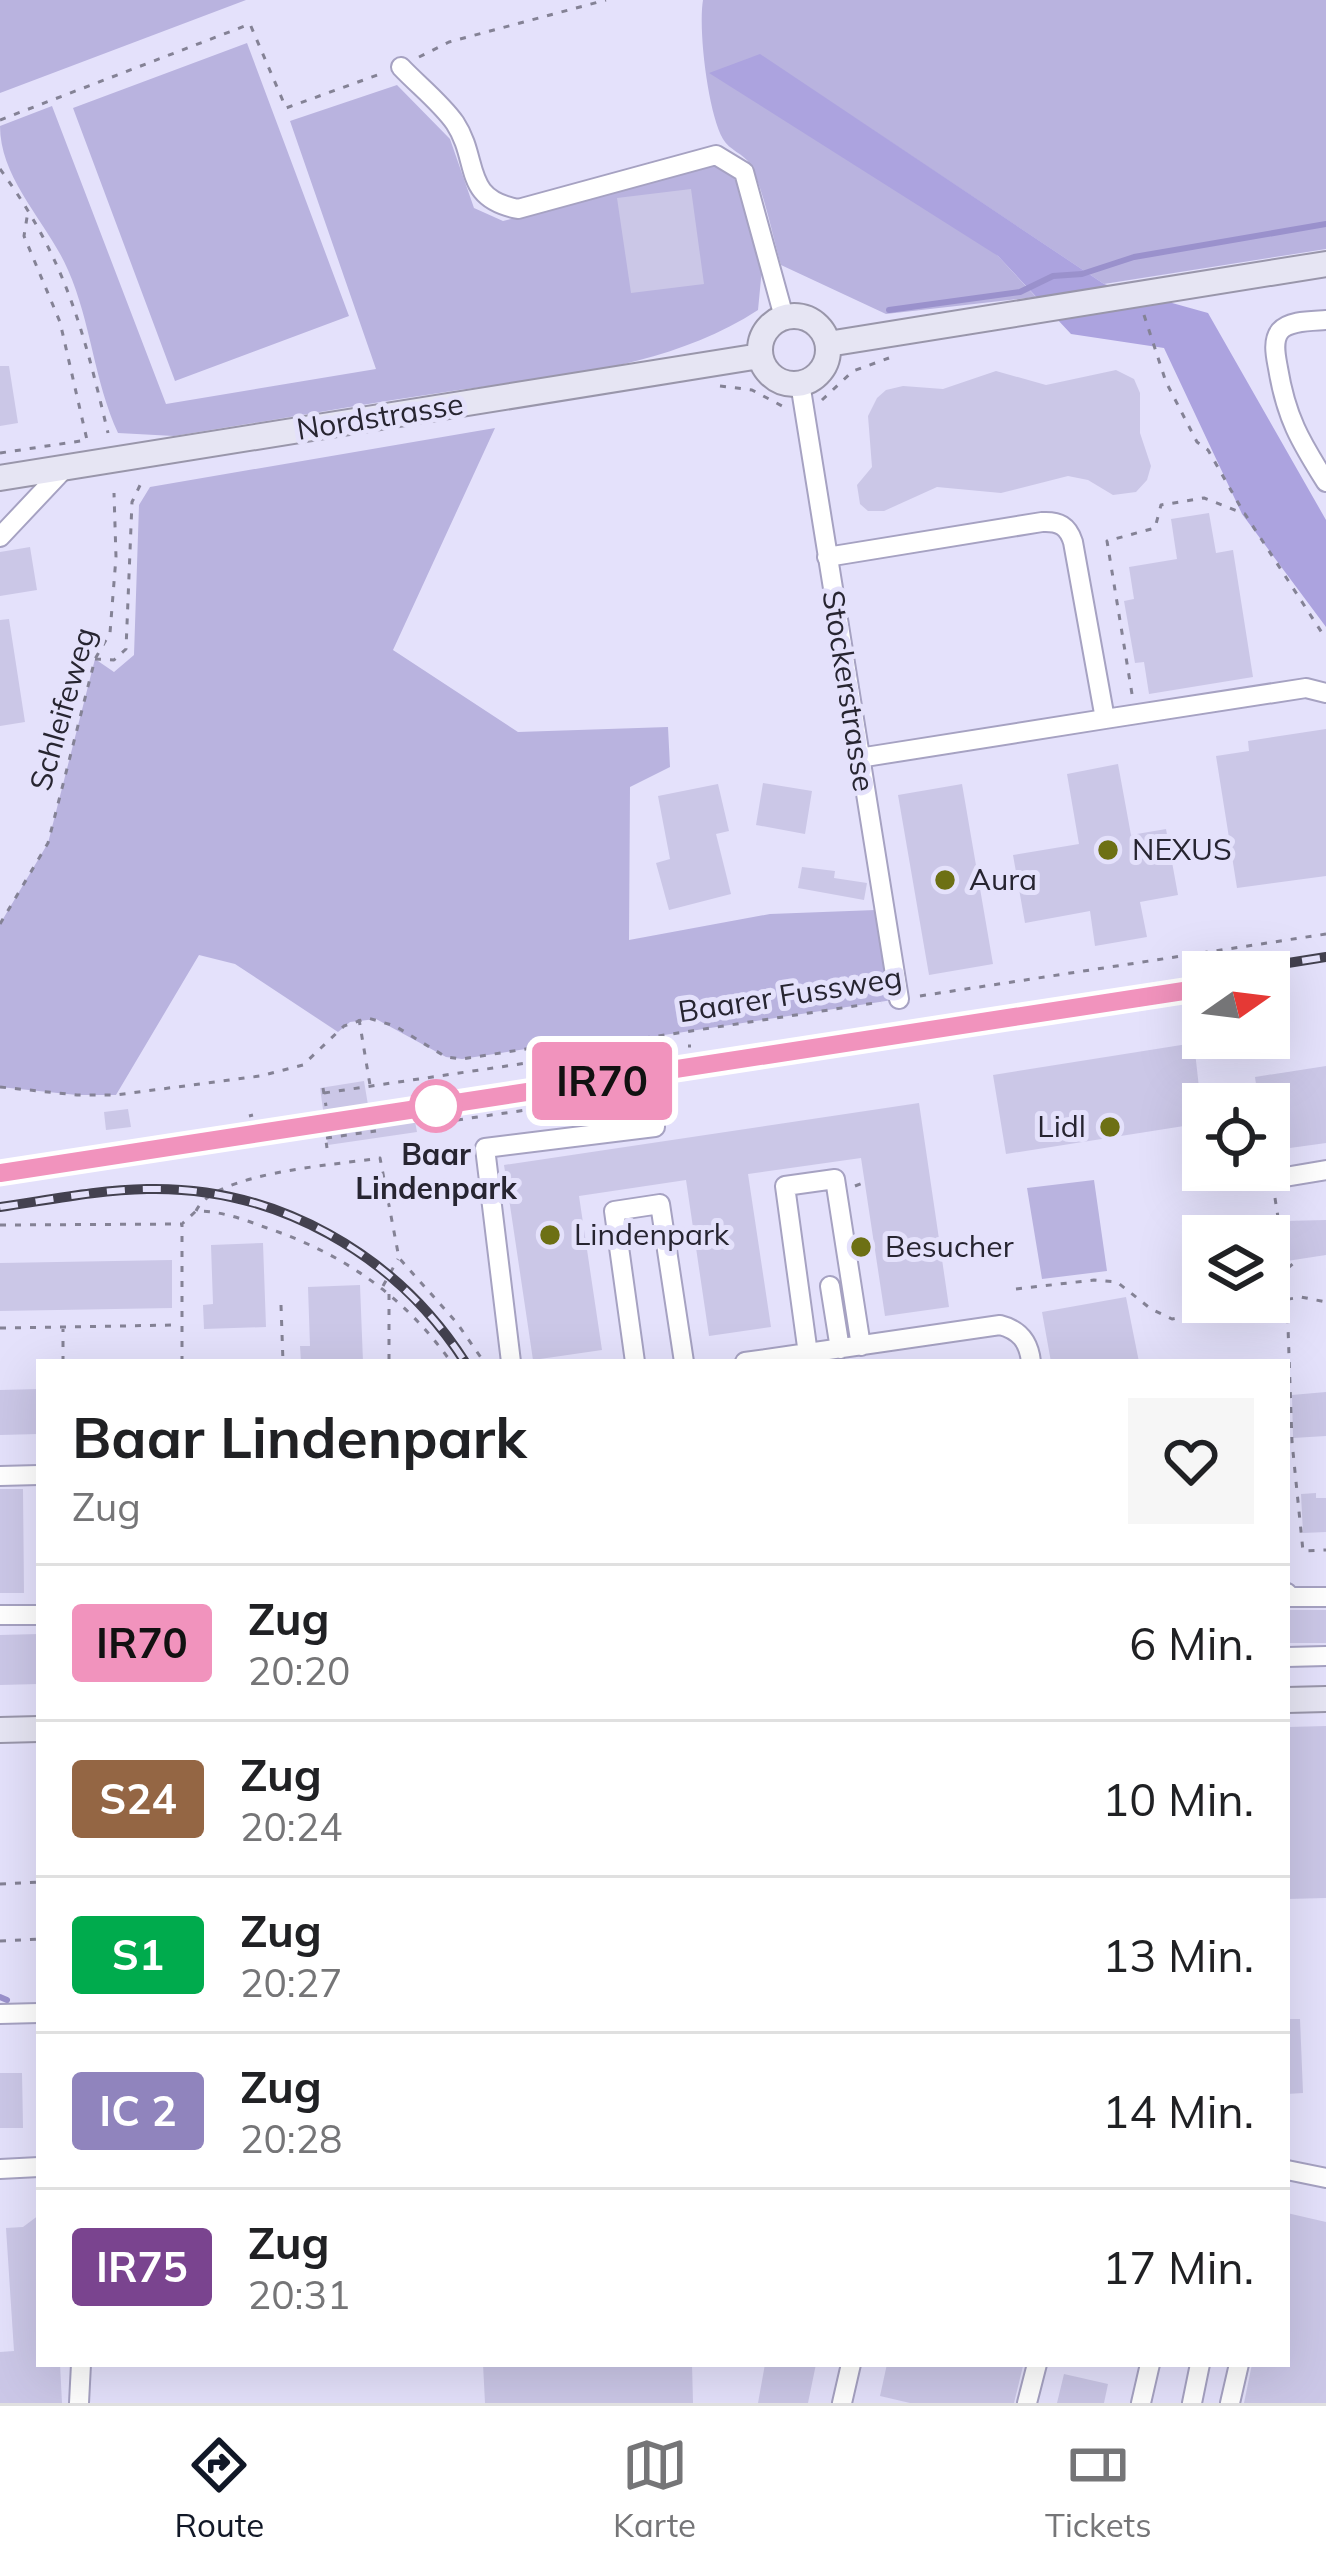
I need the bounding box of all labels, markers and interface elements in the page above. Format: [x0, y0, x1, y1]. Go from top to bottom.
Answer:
street label: Nordstrasse [294, 384, 466, 448]
street label: Stockerstrasse [814, 588, 884, 794]
street label: Schleifeweg [21, 623, 103, 795]
place label: NEXUS [1132, 830, 1232, 868]
marker: NEXUS [1095, 837, 1121, 863]
place label: Aura [969, 860, 1037, 898]
marker: Aura [932, 867, 958, 893]
north arrow [1182, 951, 1290, 1059]
map controls [1182, 951, 1290, 1323]
street label: Baarer Fussweg [675, 958, 904, 1030]
line badge: IR70 [518, 1042, 686, 1120]
text: IR70 [556, 1054, 648, 1107]
marker: Baar Lindenpark [411, 1081, 461, 1131]
button: locate [1182, 1083, 1290, 1191]
place label: Lidl [1037, 1107, 1086, 1145]
marker: Lidl [1097, 1114, 1123, 1140]
place label: Baar Lindenpark [355, 1135, 518, 1207]
place label: Lindenpark [574, 1215, 730, 1253]
button: layers [1182, 1215, 1290, 1323]
marker: Lindenpark [537, 1222, 563, 1248]
place label: Besucher [885, 1227, 1014, 1265]
marker: Besucher [848, 1234, 874, 1260]
button: heart [1128, 1398, 1254, 1524]
text: Baar Lindenpark [72, 1401, 527, 1472]
text: Zug [72, 1482, 141, 1531]
text: Zug [248, 1590, 330, 1646]
text: 6 Min. [1129, 1615, 1254, 1671]
text: IR70 [96, 1616, 188, 1669]
text: 20:20 [248, 1646, 350, 1695]
text: Zug [240, 1746, 322, 1802]
text: 10 Min. [1102, 1771, 1254, 1827]
text: S24 [99, 1772, 177, 1825]
text: 20:24 [240, 1802, 343, 1851]
text: Zug [240, 1902, 322, 1958]
text: 13 Min. [1102, 1927, 1254, 1983]
text: S1 [112, 1928, 164, 1981]
text: 20:27 [240, 1958, 343, 2007]
text: Zug [240, 2058, 322, 2114]
text: 14 Min. [1102, 2083, 1254, 2139]
text: IC 2 [99, 2084, 177, 2137]
text: 20:28 [240, 2114, 343, 2163]
text: Zug [248, 2214, 330, 2270]
text: 17 Min. [1102, 2239, 1254, 2295]
text: IR75 [96, 2240, 188, 2293]
text: 20:31 [248, 2270, 350, 2319]
tab: Route [174, 2432, 264, 2545]
tab: Karte [613, 2432, 696, 2545]
tab: Tickets [1045, 2432, 1152, 2545]

